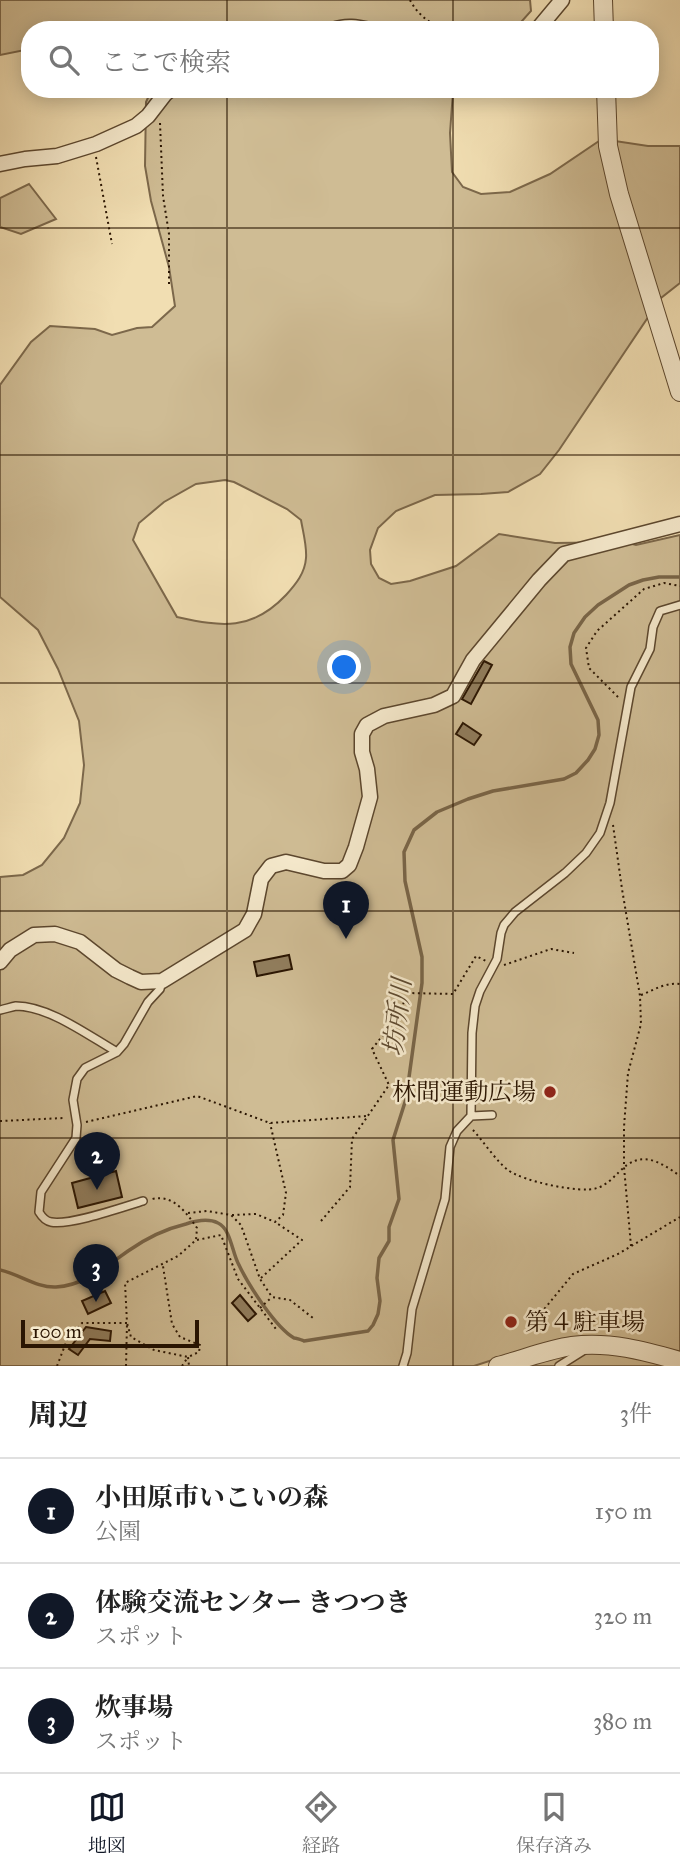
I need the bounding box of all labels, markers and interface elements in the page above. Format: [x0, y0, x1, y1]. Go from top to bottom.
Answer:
search box [21, 21, 659, 98]
icon: search [45, 41, 83, 79]
text: ここで検索 [101, 46, 231, 78]
your location [327, 650, 361, 684]
pin: 1 [323, 881, 369, 939]
water label: 坊所川 [376, 973, 418, 1058]
place label: 林間運動広場 [392, 1077, 536, 1107]
marker: 林間運動広場 [542, 1084, 558, 1100]
pin: 2 [74, 1132, 120, 1190]
pin: 3 [73, 1244, 119, 1302]
place label: 第４駐車場 [525, 1307, 645, 1337]
marker: 第４駐車場 [503, 1314, 519, 1330]
scale bar [21, 1317, 200, 1349]
text: 100 m [32, 1320, 82, 1343]
text: 周辺 [28, 1397, 88, 1433]
text: 3件 [620, 1399, 652, 1427]
text: 小田原市いこいの森 [95, 1481, 329, 1513]
text: 1 [46, 1497, 56, 1525]
text: 150 m [595, 1497, 652, 1525]
text: 公園 [95, 1517, 141, 1545]
text: 体験交流センター きつつき [95, 1586, 412, 1618]
text: 2 [45, 1602, 57, 1630]
text: 320 m [594, 1602, 652, 1630]
text: スポット [95, 1622, 187, 1650]
text: 炊事場 [95, 1691, 173, 1723]
text: 3 [46, 1707, 56, 1735]
text: 380 m [593, 1707, 652, 1735]
text: スポット [95, 1727, 187, 1755]
tab: 地図 [88, 1788, 126, 1857]
tab: 経路 [302, 1788, 340, 1857]
tab: 保存済み [516, 1788, 592, 1857]

